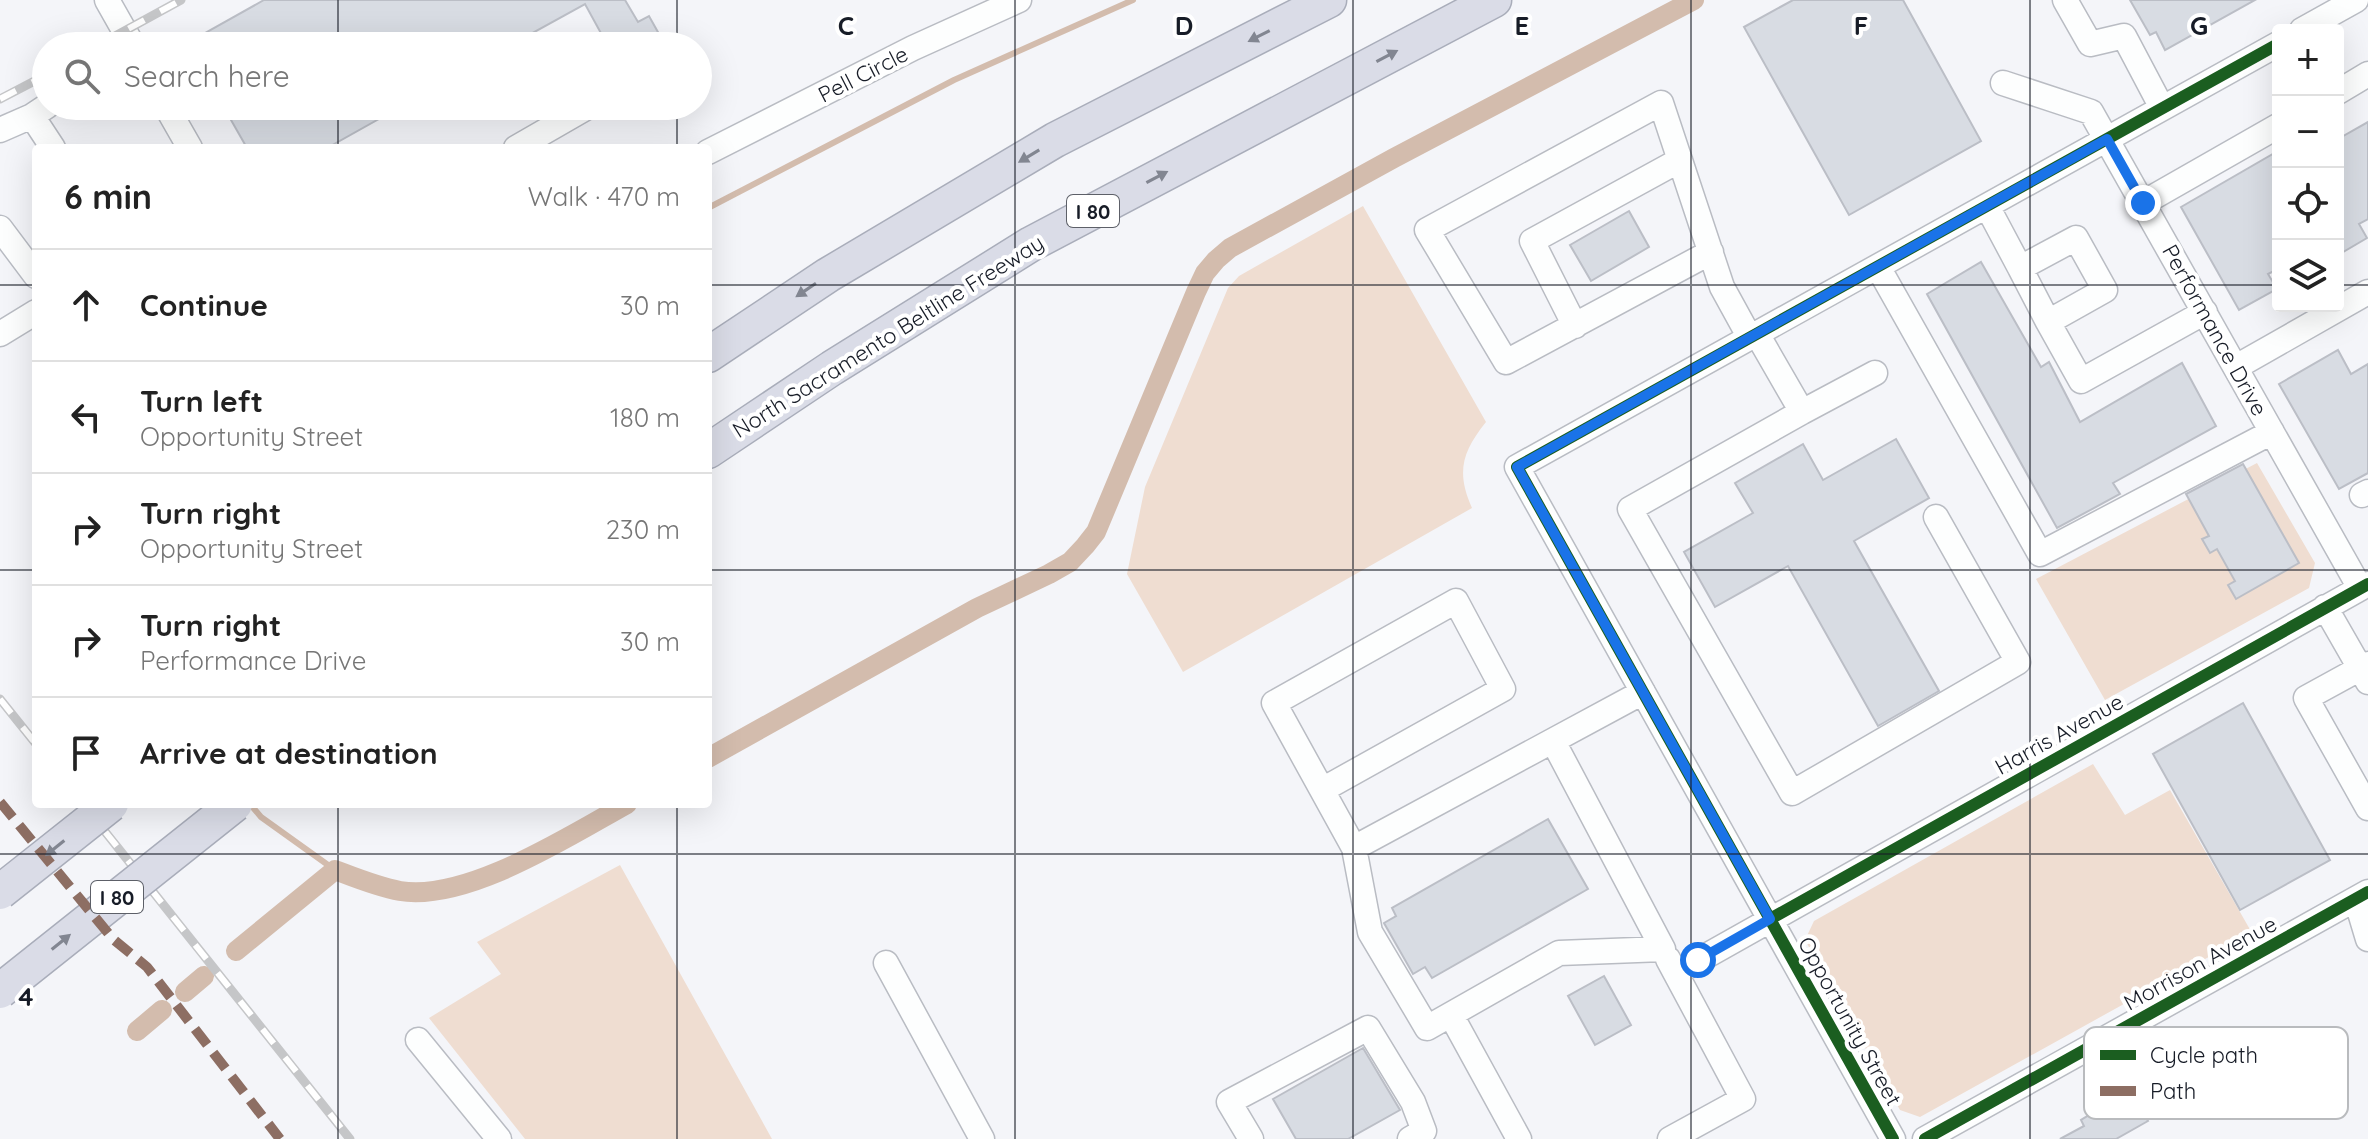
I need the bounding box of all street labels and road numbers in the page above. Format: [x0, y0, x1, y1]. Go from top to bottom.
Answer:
street label: Pell Circle [813, 39, 913, 109]
road number: I 80 [1067, 195, 1119, 227]
street label: North Sacramento Beltline Freeway [727, 228, 1049, 444]
street label: Performance Drive [2156, 239, 2274, 421]
street label: Harris Avenue [1990, 687, 2128, 781]
road number: I 80 [91, 881, 143, 913]
street label: Morrison Avenue [2119, 909, 2281, 1017]
street label: Opportunity Street [1792, 932, 1908, 1110]

